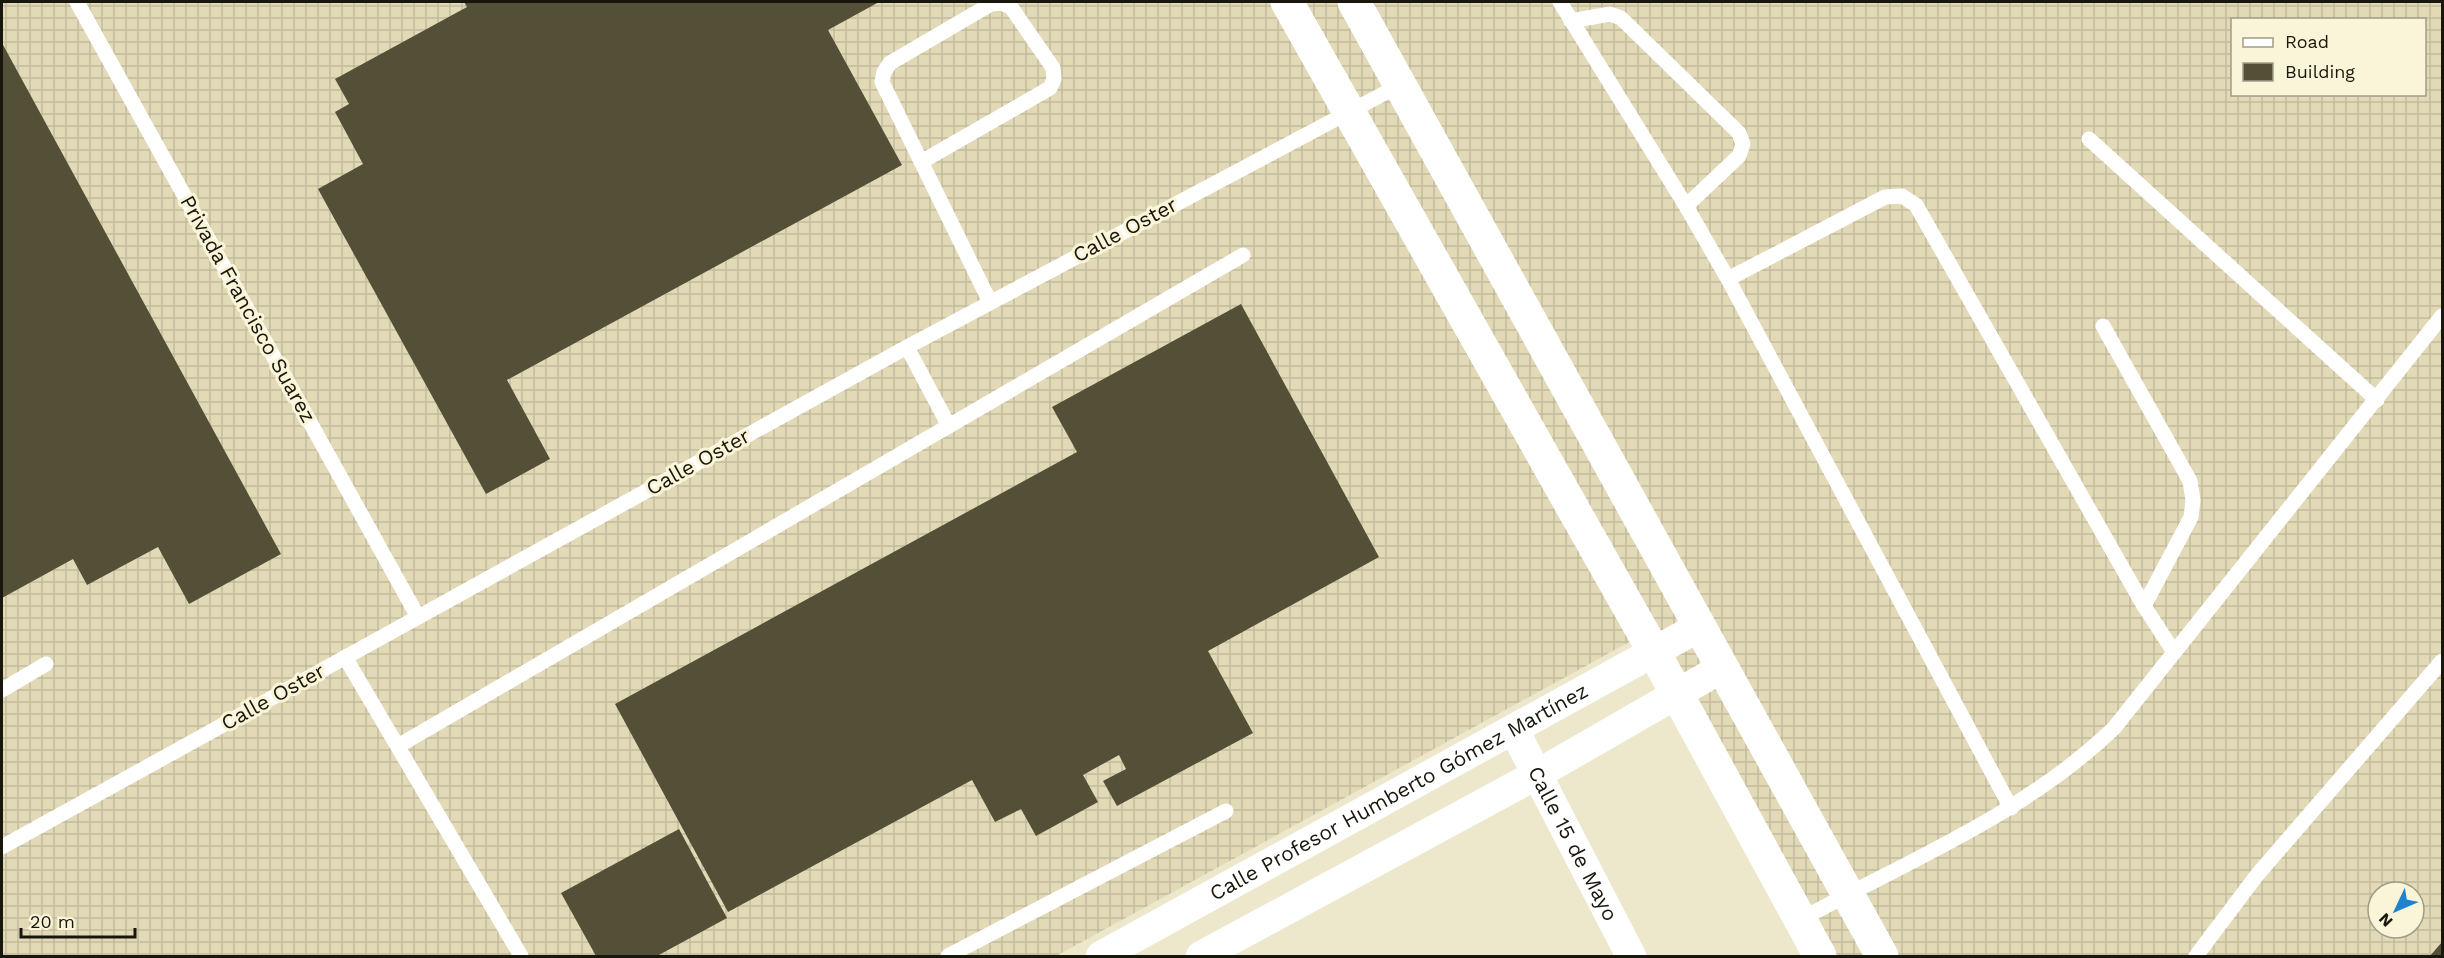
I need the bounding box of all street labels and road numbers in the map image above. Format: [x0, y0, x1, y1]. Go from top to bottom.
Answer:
street label: Privada Francisco Suarez [175, 191, 321, 427]
street label: Calle Oster [1068, 191, 1182, 268]
street label: Calle Oster [642, 423, 754, 500]
street label: Calle Oster [217, 658, 329, 735]
street label: Calle Profesor Humberto Gómez Martínez [1205, 678, 1592, 906]
street label: Calle 15 de Mayo [1523, 762, 1624, 925]

